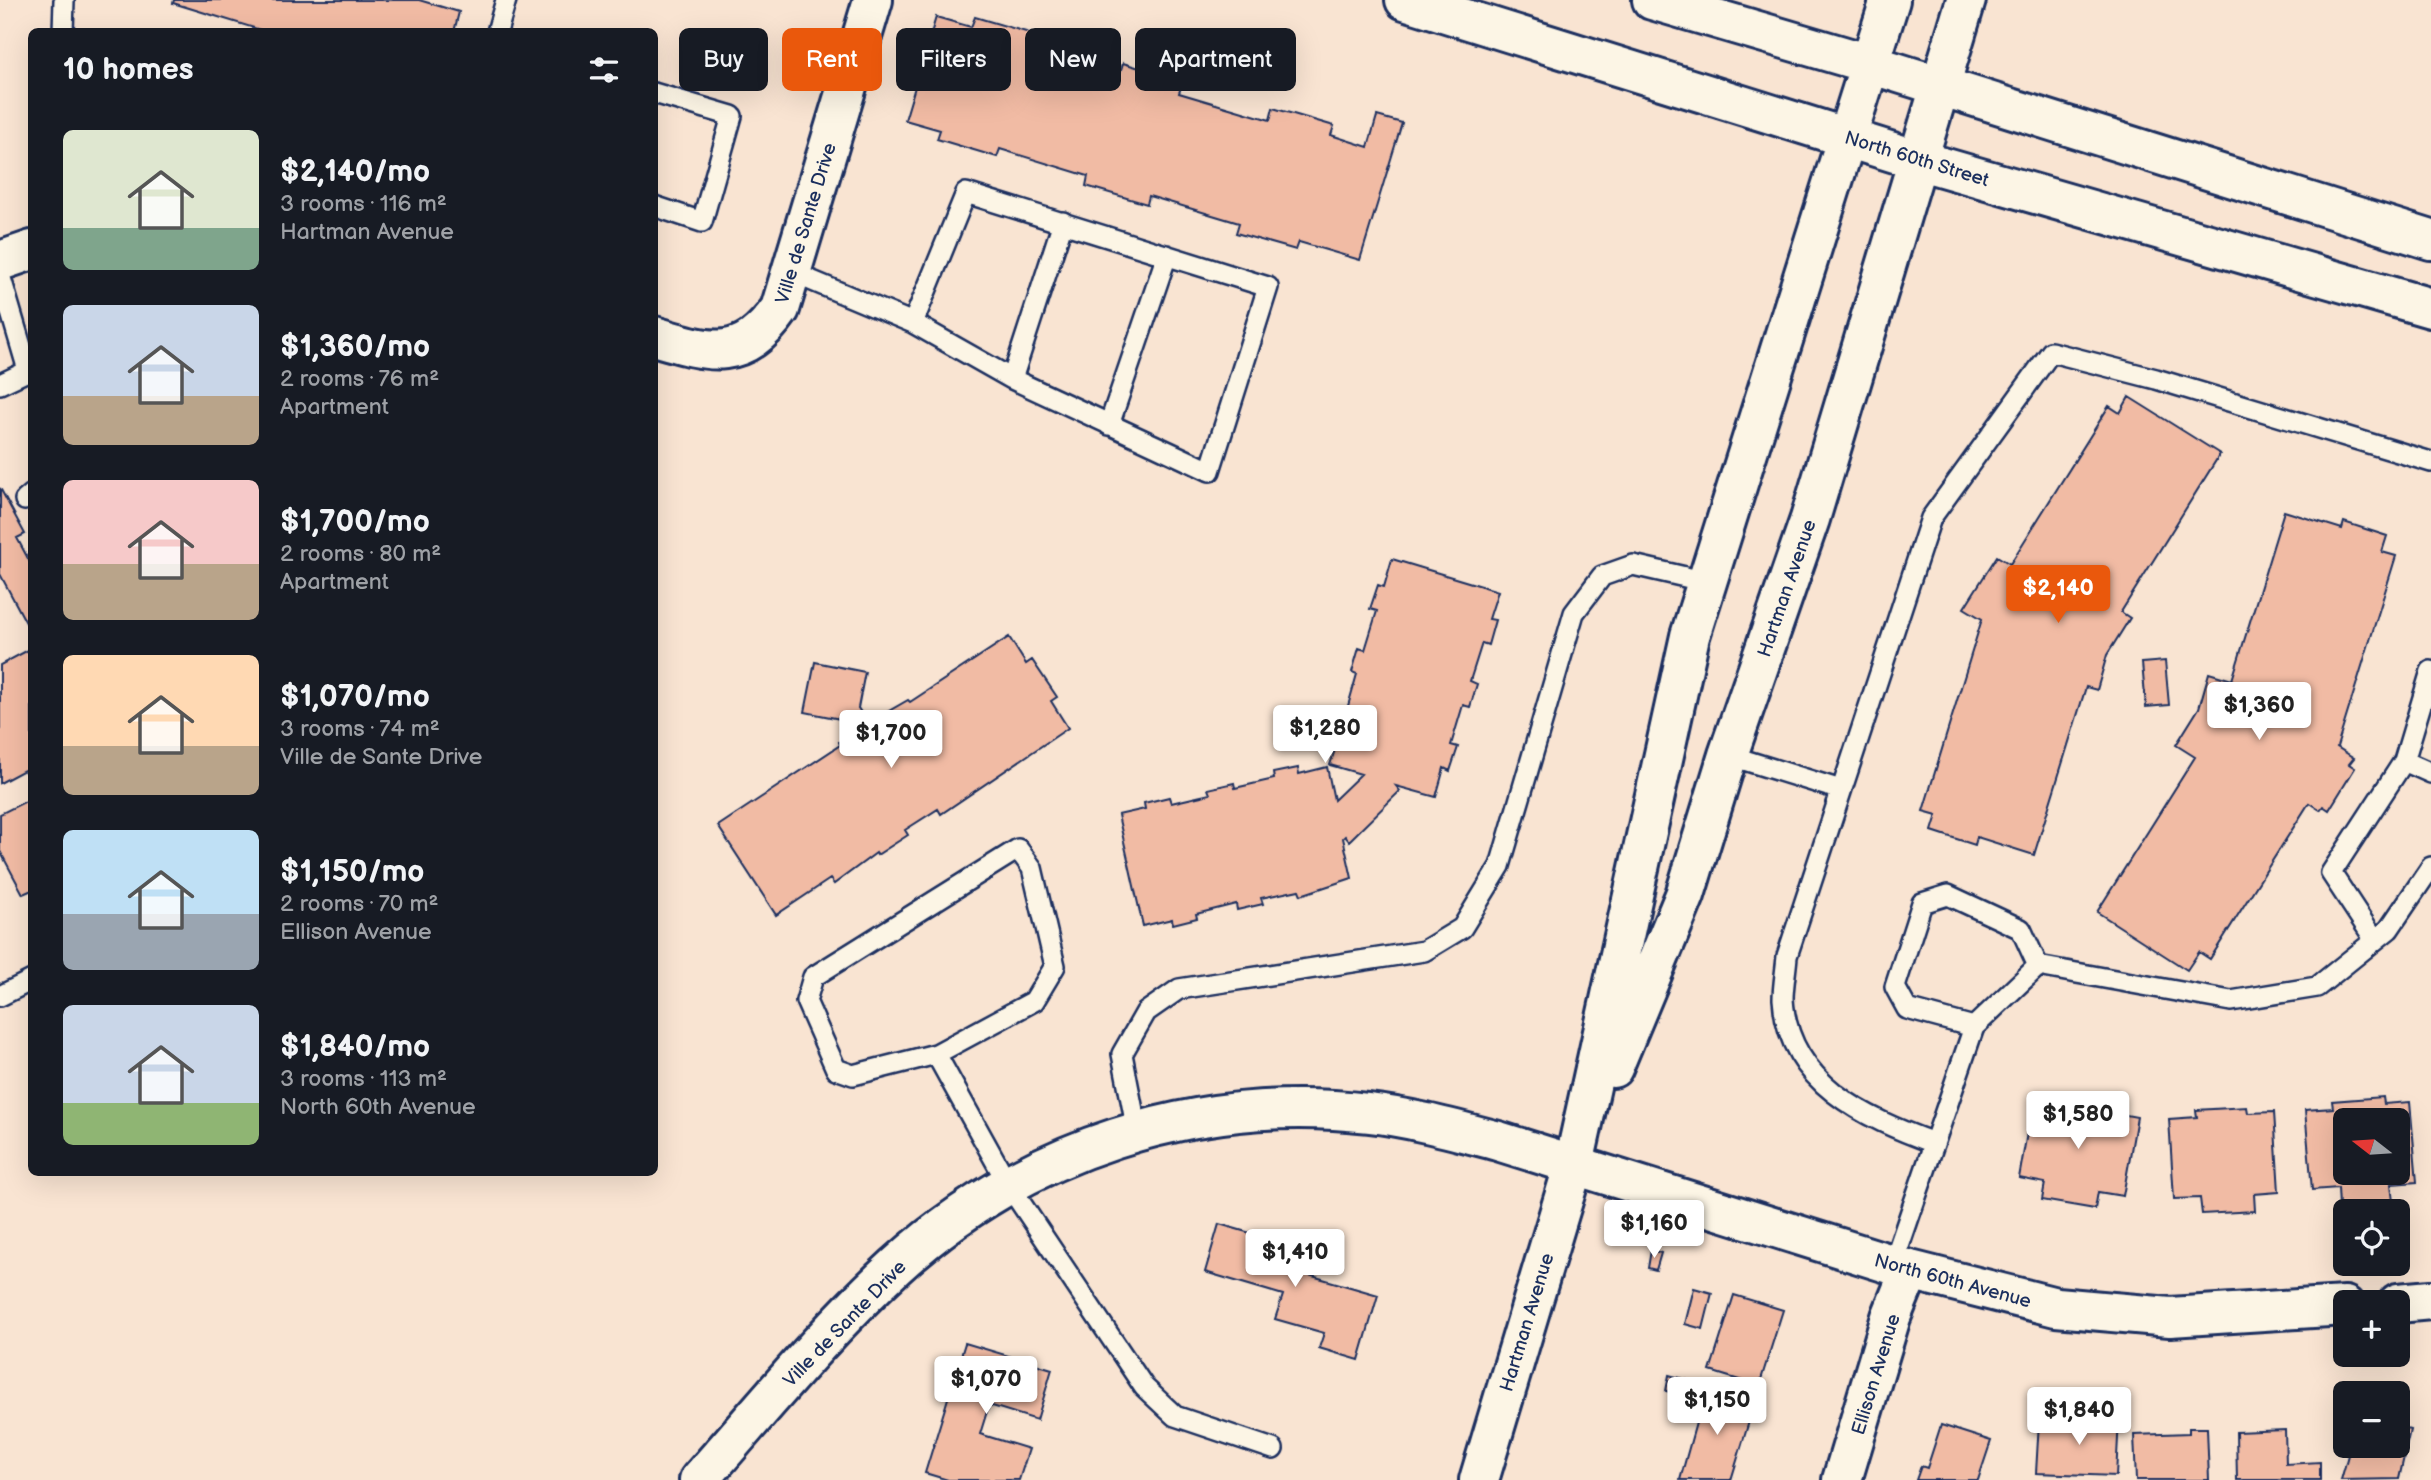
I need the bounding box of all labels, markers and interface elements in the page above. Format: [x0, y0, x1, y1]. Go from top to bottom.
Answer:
chip: Buy [679, 28, 768, 91]
chip: Rent [782, 28, 882, 91]
chip: Filters [896, 28, 1011, 91]
chip: New [1025, 28, 1121, 91]
chip: Apartment [1135, 28, 1296, 91]
icon: filters [585, 51, 623, 89]
text: 10 homes [63, 52, 194, 88]
street label: North 60th Street [1842, 127, 1992, 192]
street label: Ville de Sante Drive [771, 140, 842, 307]
text: $2,140/mo [280, 154, 430, 190]
icon: home [119, 158, 203, 242]
text: 3 rooms · 116 m² [280, 190, 447, 218]
text: Hartman Avenue [280, 218, 454, 246]
text: $1,360/mo [280, 329, 430, 365]
icon: home [119, 333, 203, 417]
text: 2 rooms · 76 m² [280, 365, 439, 393]
text: Apartment [280, 393, 389, 421]
text: $1,700/mo [280, 504, 430, 540]
icon: home [119, 508, 203, 592]
street label: Hartman Avenue [1753, 517, 1822, 660]
text: 2 rooms · 80 m² [280, 540, 441, 568]
pin: $2,140 [2001, 566, 2115, 625]
text: Apartment [280, 568, 389, 596]
text: $2,140 [2022, 574, 2094, 602]
text: $1,070/mo [280, 679, 430, 715]
pin: $1,360 [2202, 682, 2316, 742]
icon: home [119, 683, 203, 767]
text: $1,360 [2223, 691, 2295, 719]
pin: $1,280 [1268, 706, 1382, 765]
pin: $1,700 [834, 710, 948, 770]
text: $1,280 [1289, 714, 1361, 742]
text: 3 rooms · 74 m² [280, 715, 440, 743]
text: $1,700 [855, 719, 927, 747]
text: Ville de Sante Drive [280, 743, 482, 771]
text: $1,150/mo [280, 854, 424, 890]
icon: home [119, 858, 203, 942]
text: 2 rooms · 70 m² [280, 890, 439, 918]
text: Ellison Avenue [280, 918, 432, 946]
text: $1,840/mo [280, 1029, 430, 1065]
icon: home [119, 1033, 203, 1117]
text: 3 rooms · 113 m² [280, 1065, 447, 1093]
pin: $1,580 [2021, 1092, 2135, 1151]
text: North 60th Avenue [280, 1093, 476, 1121]
text: $1,580 [2042, 1100, 2114, 1128]
north arrow [2333, 1108, 2410, 1185]
map controls [2333, 1108, 2410, 1458]
button: locate [2333, 1199, 2410, 1276]
pin: $1,160 [1597, 1200, 1711, 1260]
text: $1,160 [1620, 1209, 1688, 1237]
pin: $1,410 [1238, 1230, 1352, 1289]
text: $1,410 [1261, 1238, 1329, 1266]
street label: North 60th Avenue [1872, 1249, 2034, 1313]
street label: Hartman Avenue [1495, 1250, 1559, 1394]
street label: Ville de Sante Drive [779, 1256, 911, 1392]
button: + [2333, 1290, 2410, 1367]
street label: Ellison Avenue [1847, 1311, 1906, 1438]
pin: $1,070 [929, 1356, 1043, 1416]
text: $1,070 [950, 1365, 1022, 1393]
pin: $1,150 [1660, 1378, 1774, 1437]
button: − [2333, 1381, 2410, 1458]
text: $1,150 [1683, 1386, 1751, 1414]
pin: $1,840 [2022, 1388, 2136, 1447]
text: $1,840 [2043, 1396, 2115, 1424]

